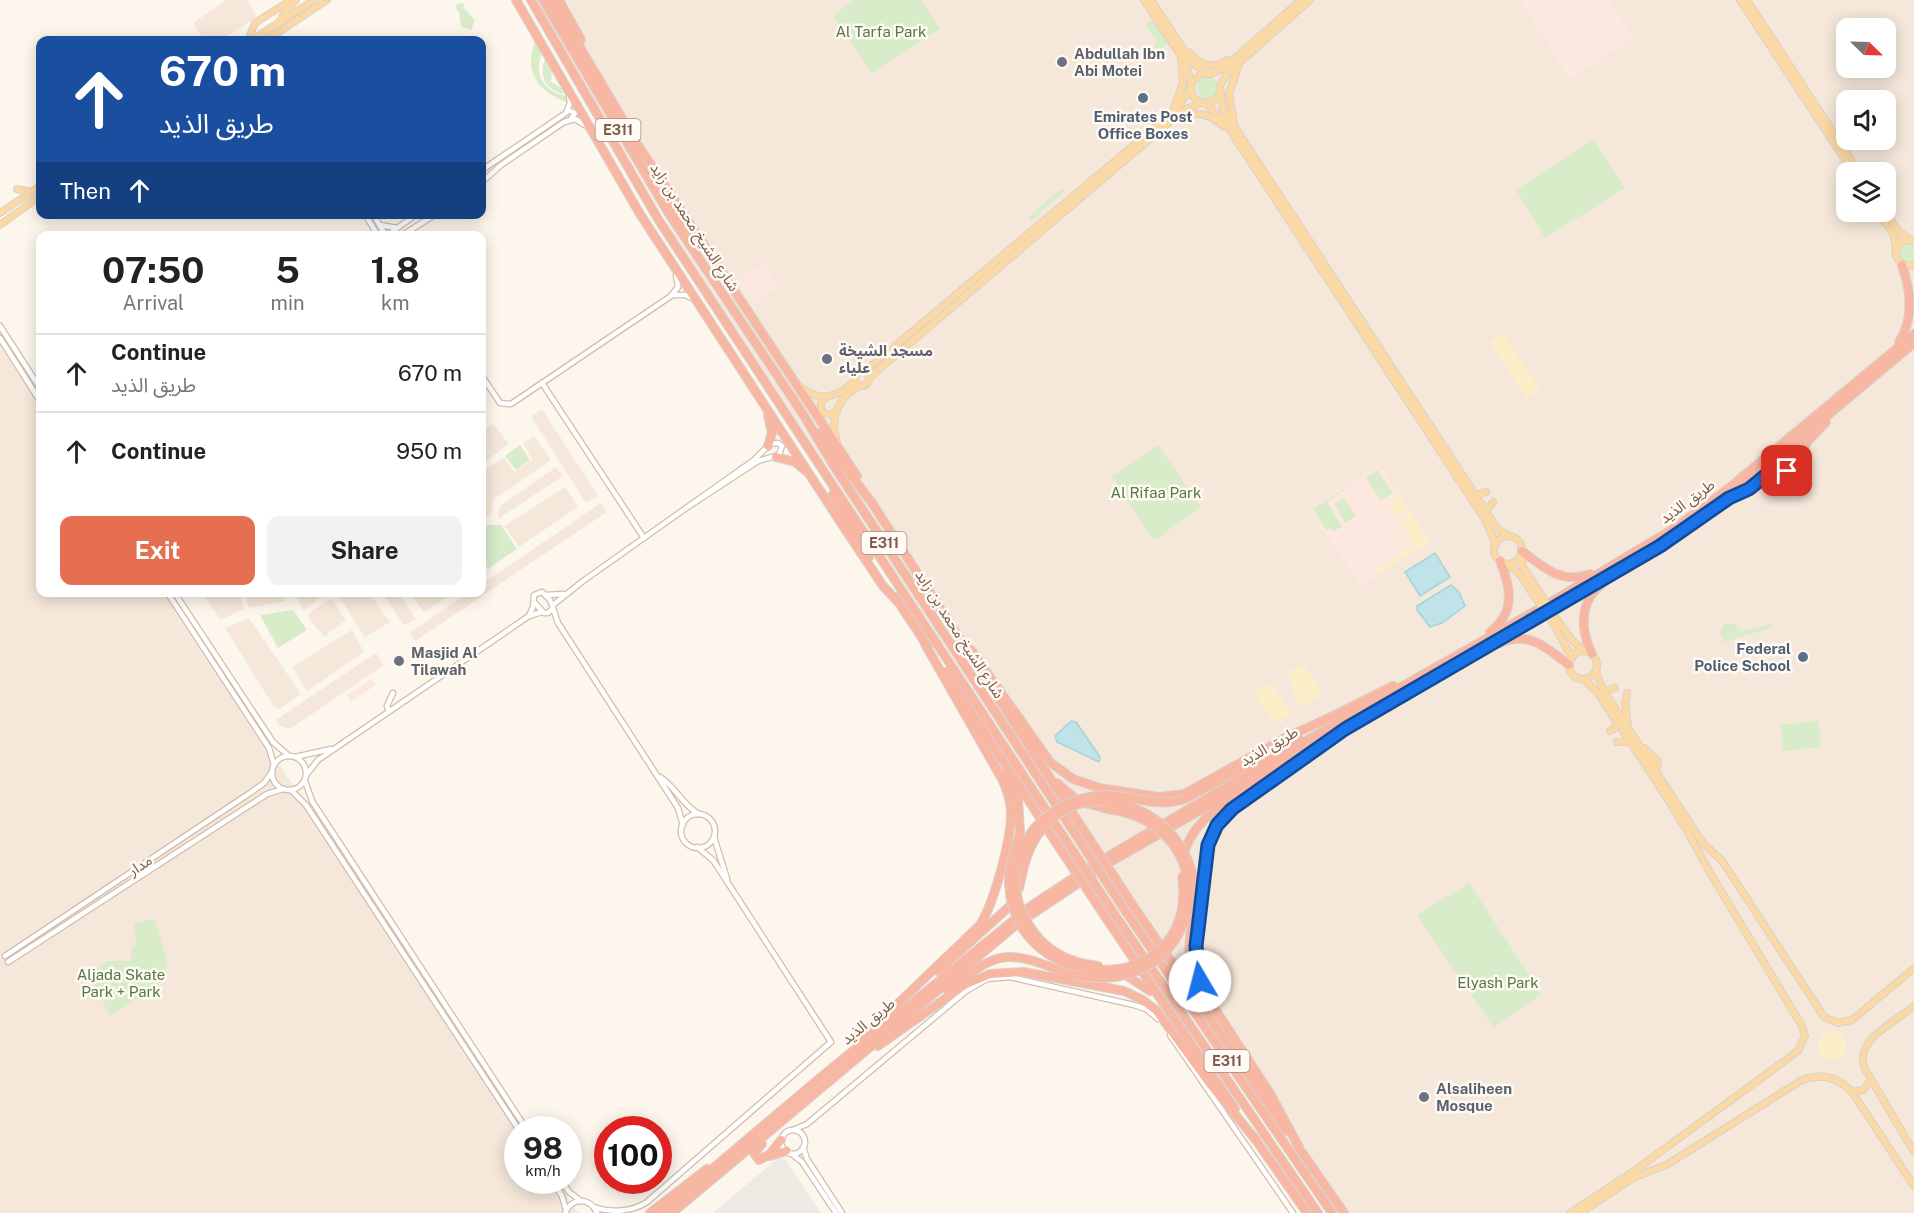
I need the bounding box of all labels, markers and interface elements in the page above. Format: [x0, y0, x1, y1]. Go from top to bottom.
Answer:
north arrow [1836, 18, 1896, 78]
map controls [1836, 18, 1896, 222]
park label: Al Tarfa Park [835, 23, 927, 40]
place label: Abdullah Ibn Abi Motei [1074, 45, 1165, 79]
text: 670 m [159, 46, 286, 95]
marker: Abdullah Ibn Abi Motei [1055, 55, 1069, 69]
icon: ahead [60, 60, 138, 138]
button: sound [1836, 90, 1896, 150]
marker: Emirates Post Office Boxes [1136, 91, 1150, 105]
text: طريق الذيد [159, 107, 274, 139]
place label: Emirates Post Office Boxes [1093, 108, 1193, 142]
road number: E311 [596, 119, 640, 141]
street label: شارع الشيخ محمد بن زايد [644, 160, 743, 297]
button: layers [1836, 162, 1896, 222]
icon: ahead [123, 174, 156, 207]
text: Then [60, 178, 111, 204]
text: 07:50 [102, 249, 204, 291]
text: 5 [275, 249, 300, 291]
text: 1.8 [371, 249, 420, 291]
text: Arrival [122, 291, 184, 315]
text: min [271, 291, 305, 315]
text: km [381, 291, 410, 315]
text: Continue [111, 339, 206, 365]
place label: مسجد الشيخة علياء [839, 342, 933, 376]
marker: مسجد الشيخة علياء [820, 352, 834, 366]
icon: ahead [60, 357, 93, 390]
text: 670 m [398, 360, 462, 386]
text: طريق الذيد [111, 373, 196, 397]
icon: ahead [60, 435, 93, 468]
text: Continue [111, 438, 206, 464]
text: 950 m [396, 438, 462, 464]
pin [1761, 445, 1812, 496]
icon: arrive [1770, 454, 1803, 487]
street label: طريق الذيد [1656, 475, 1719, 528]
park label: Al Rifaa Park [1111, 484, 1201, 501]
button: Exit [60, 516, 255, 585]
button: Share [267, 516, 462, 585]
road number: E311 [862, 532, 906, 554]
street label: شارع الشيخ محمد بن زايد [909, 567, 1008, 704]
place label: Federal Police School [1694, 640, 1791, 674]
place label: Masjid Al Tilawah [411, 644, 478, 678]
marker: Federal Police School [1796, 650, 1810, 664]
marker: Masjid Al Tilawah [392, 654, 406, 668]
street label: طريق الذيد [1237, 723, 1302, 771]
street label: مدار [124, 851, 156, 880]
position arrow [1168, 949, 1232, 1013]
park label: Aljada Skate Park + Park [77, 966, 165, 1000]
park label: Elyash Park [1457, 974, 1539, 991]
street label: طريق الذيد [838, 994, 899, 1049]
road number: E311 [1204, 1050, 1250, 1072]
place label: Alsaliheen Mosque [1436, 1080, 1512, 1114]
marker: Alsaliheen Mosque [1417, 1090, 1431, 1104]
speed limit sign: 100 [594, 1116, 672, 1194]
text: 98 [523, 1130, 563, 1166]
text: km/h [525, 1162, 561, 1179]

